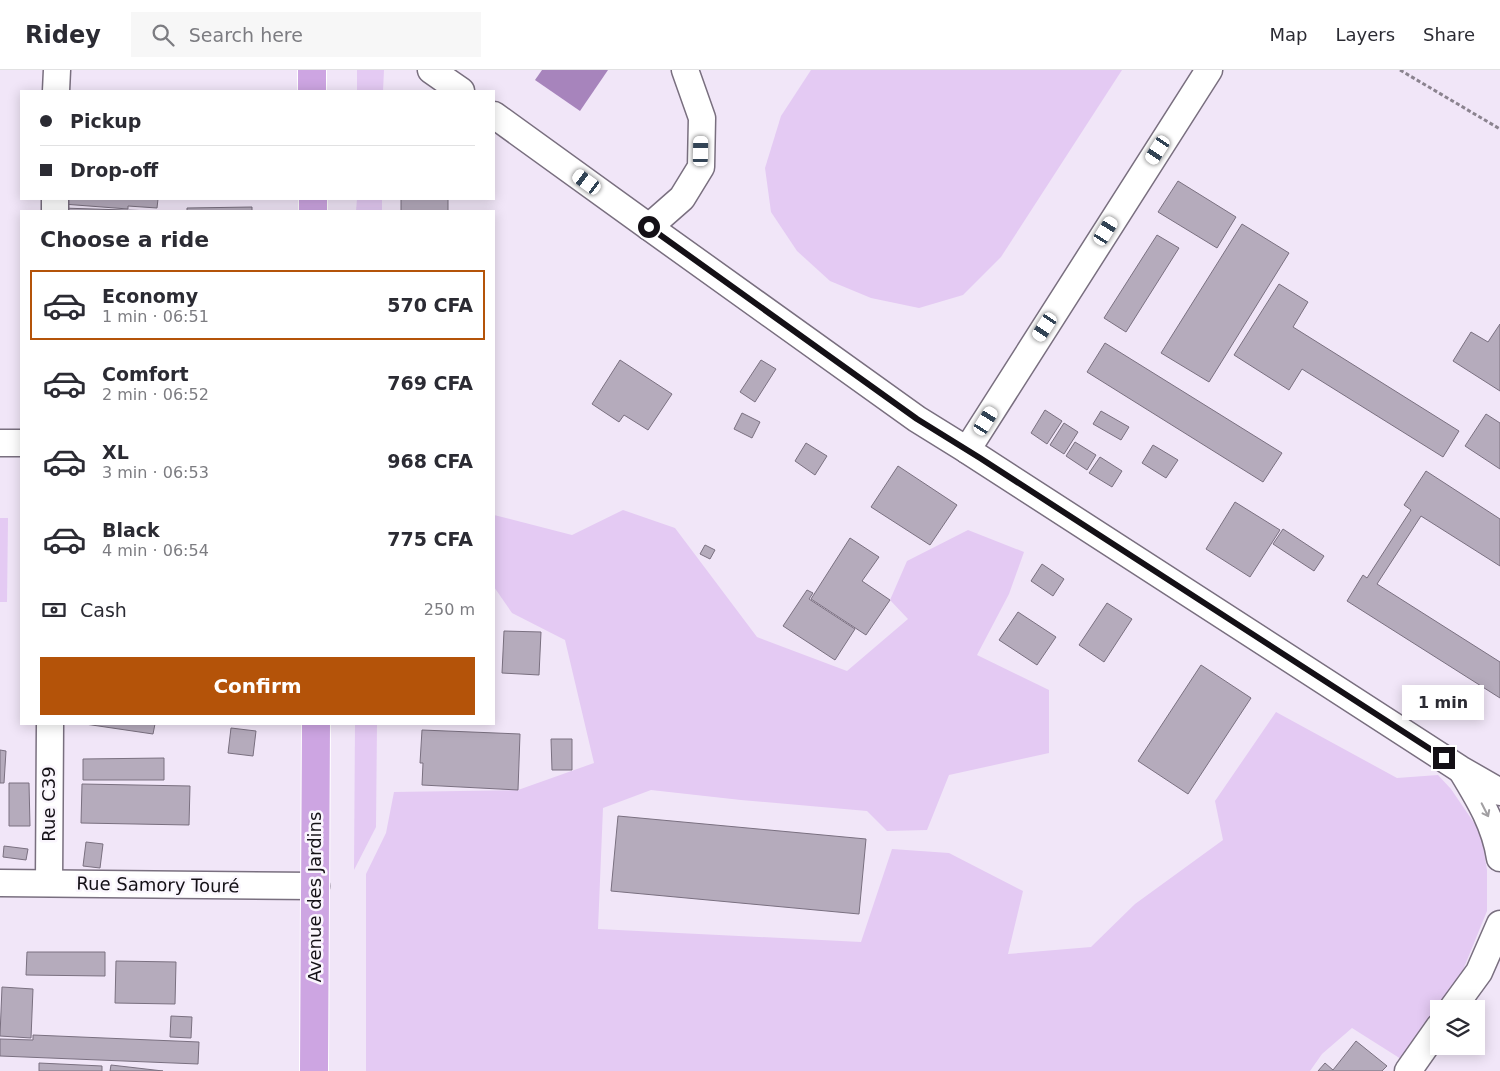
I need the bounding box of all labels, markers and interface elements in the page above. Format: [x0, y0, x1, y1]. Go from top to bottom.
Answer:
search box [131, 12, 481, 57]
text: Ridey [25, 21, 101, 49]
icon: search [149, 21, 177, 49]
text: Search here [189, 24, 303, 46]
text: Map [1269, 24, 1307, 45]
text: Layers [1335, 24, 1395, 45]
text: Share [1423, 24, 1475, 45]
text: Pickup [70, 110, 141, 132]
car [1143, 133, 1172, 167]
car [693, 136, 708, 166]
text: Drop-off [70, 159, 158, 181]
car [570, 167, 603, 197]
car [1091, 214, 1120, 248]
route start [638, 216, 660, 238]
text: Choose a ride [40, 227, 209, 252]
icon: car [42, 283, 87, 328]
text: Economy [102, 285, 198, 307]
text: 570 CFA [387, 294, 473, 316]
text: 1 min · 06:51 [102, 307, 209, 326]
car [1030, 310, 1059, 344]
icon: car [42, 361, 87, 406]
text: Comfort [102, 363, 189, 385]
text: 769 CFA [387, 372, 473, 394]
text: 2 min · 06:52 [102, 385, 209, 404]
car [971, 404, 1000, 438]
icon: car [42, 439, 87, 484]
text: XL [102, 441, 129, 463]
text: 968 CFA [387, 450, 473, 472]
text: 3 min · 06:53 [102, 463, 209, 482]
icon: car [42, 517, 87, 562]
text: Black [102, 519, 160, 541]
text: 775 CFA [387, 528, 473, 550]
text: 4 min · 06:54 [102, 541, 209, 560]
icon: cash [40, 596, 68, 624]
text: Cash [80, 599, 127, 621]
text: 250 m [424, 600, 475, 619]
button: Confirm [40, 657, 475, 715]
callout: 1 min [1403, 686, 1485, 720]
text: 1 min [1418, 693, 1468, 712]
route end [1433, 747, 1455, 769]
street label: Rue C39 [38, 766, 59, 842]
one-way arrow [1480, 803, 1490, 818]
street label: Avenue des Jardins [304, 812, 325, 982]
street label: Rue Samory Touré [76, 873, 240, 896]
map controls [1430, 1000, 1485, 1055]
button: layers [1430, 1000, 1485, 1055]

